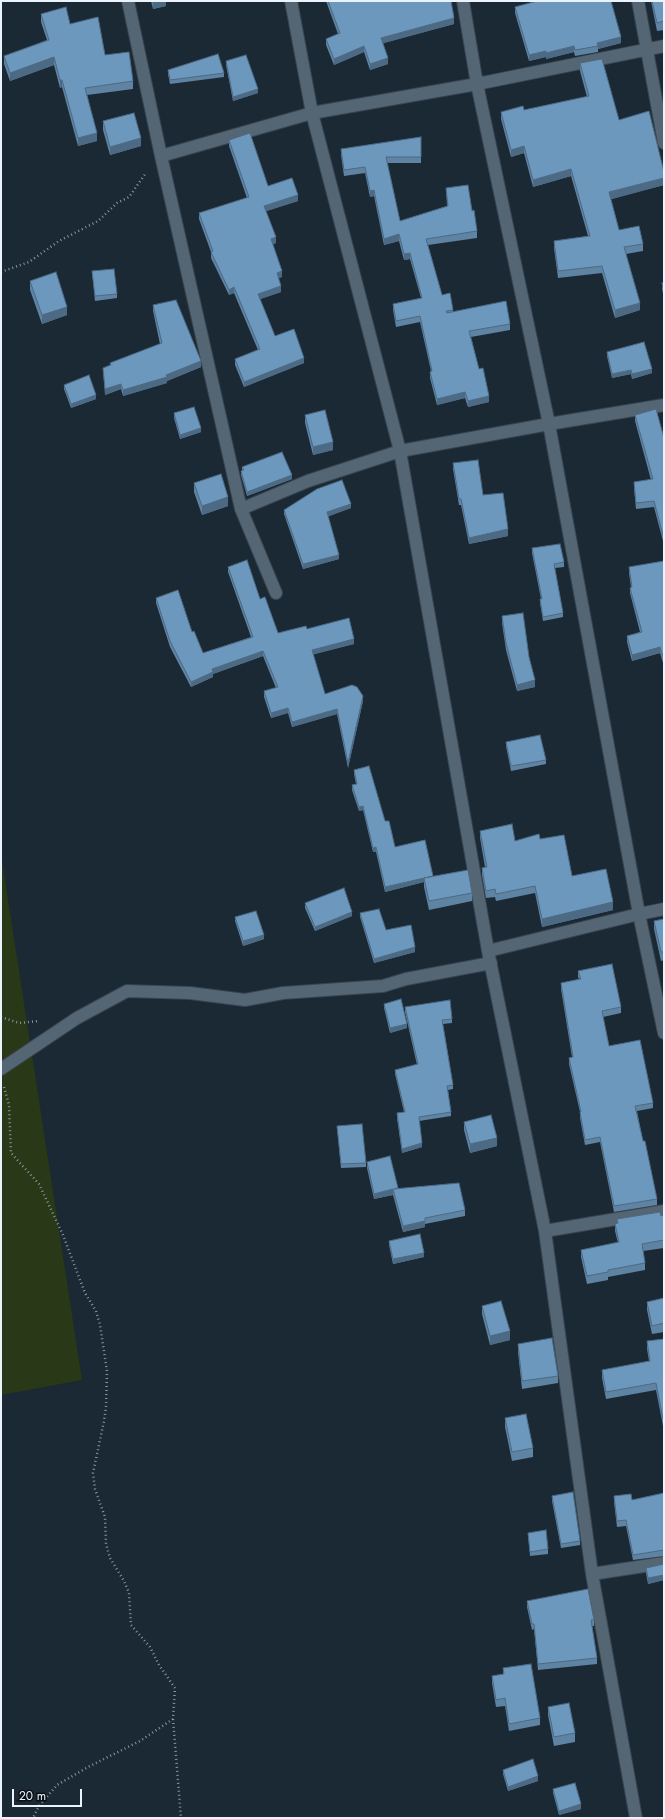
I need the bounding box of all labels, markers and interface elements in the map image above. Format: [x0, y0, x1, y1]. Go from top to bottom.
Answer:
scale bar [14, 1781, 84, 1807]
text: 20 m [19, 1787, 46, 1805]

